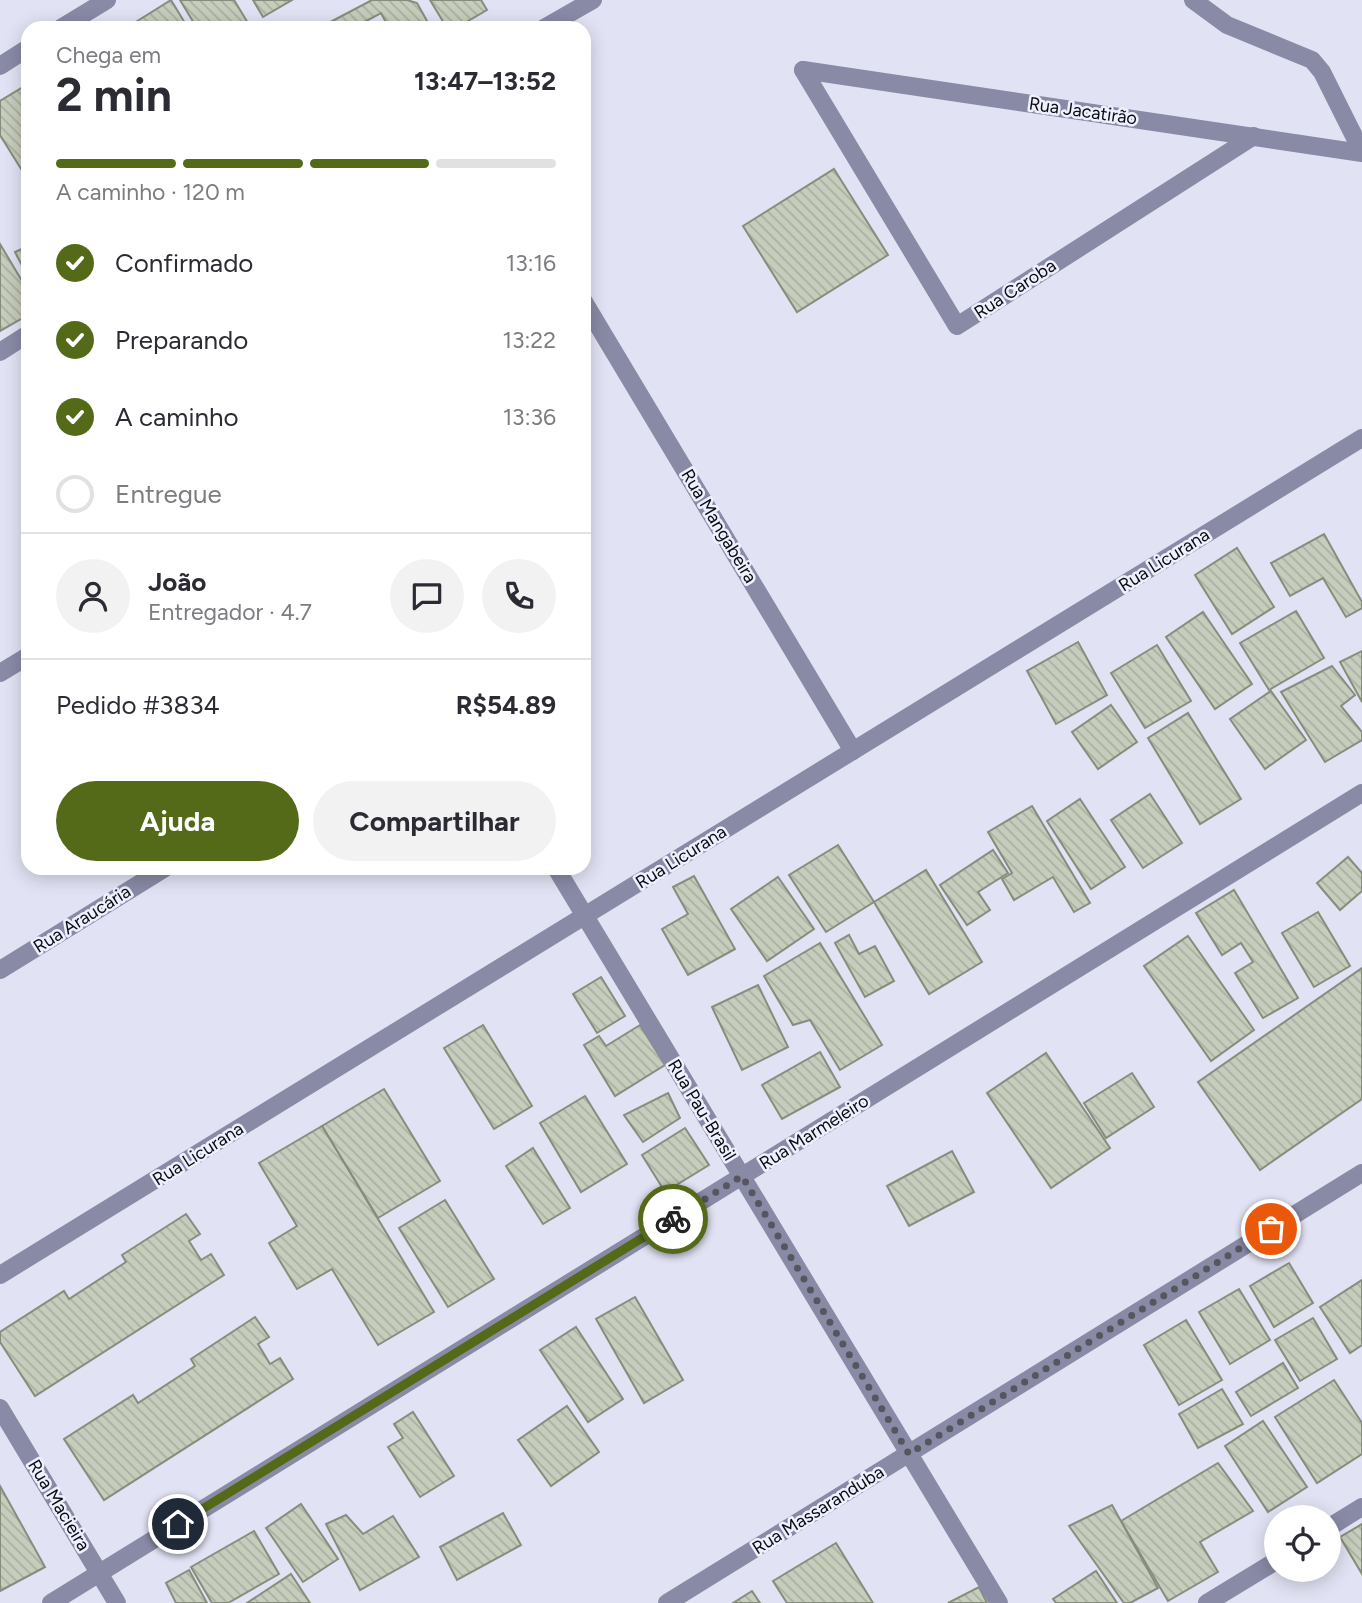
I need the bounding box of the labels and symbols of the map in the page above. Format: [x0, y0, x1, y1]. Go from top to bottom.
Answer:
street label: Rua Jacatirão [1028, 93, 1138, 129]
street label: Rua Caroba [970, 254, 1060, 324]
street label: Rua Mangabeira [676, 465, 762, 587]
street label: Rua Licurana [1115, 523, 1213, 597]
street label: Rua Licurana [632, 820, 730, 894]
street label: Rua Araucária [29, 880, 135, 958]
street label: Rua Pau-Brasil [663, 1055, 741, 1165]
street label: Rua Marmeleiro [755, 1090, 873, 1174]
street label: Rua Licurana [149, 1117, 247, 1191]
courier [638, 1184, 708, 1254]
pin [1241, 1199, 1301, 1259]
street label: Rua Macieira [23, 1455, 95, 1555]
street label: Rua Massaranduba [748, 1461, 888, 1559]
pin [148, 1494, 208, 1554]

